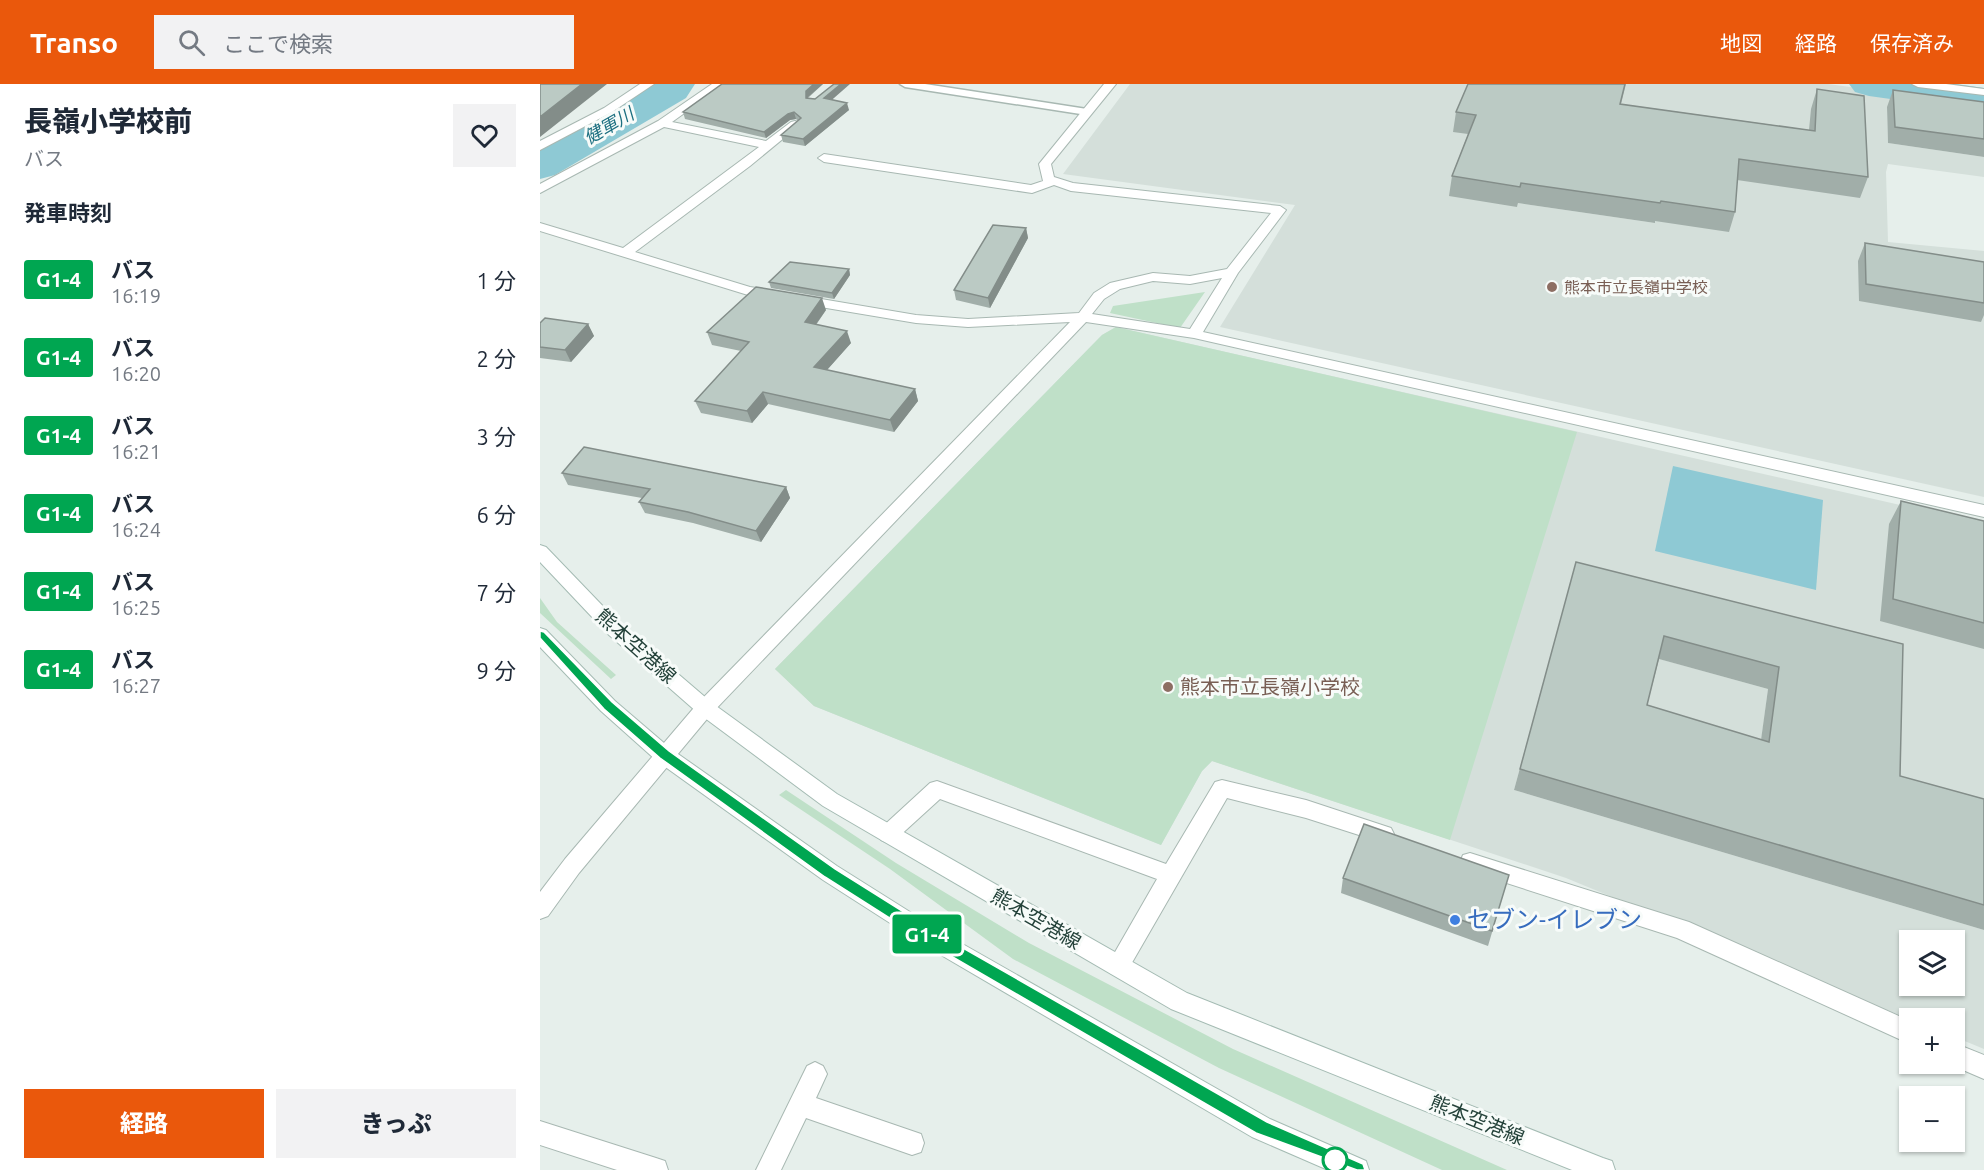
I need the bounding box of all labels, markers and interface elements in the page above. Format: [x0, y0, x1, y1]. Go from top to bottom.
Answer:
search box [154, 15, 574, 69]
icon: search [175, 26, 208, 59]
text: Transo [30, 27, 118, 58]
text: ここで検索 [223, 31, 333, 56]
text: 地図 [1720, 31, 1762, 55]
text: 経路 [1795, 31, 1837, 55]
text: 保存済み [1870, 31, 1954, 55]
water label: 健軍川 [580, 102, 639, 147]
button: heart [453, 104, 516, 167]
text: 長嶺小学校前 [24, 105, 192, 136]
text: バス [24, 147, 64, 170]
text: 発車時刻 [24, 200, 112, 225]
text: バス [111, 257, 155, 282]
text: G1-4 [36, 267, 81, 291]
text: 1 分 [477, 268, 516, 293]
place label: 熊本市立長嶺中学校 [1564, 278, 1708, 296]
marker: 熊本市立長嶺中学校 [1545, 280, 1559, 294]
text: 16:19 [111, 284, 161, 307]
text: バス [111, 335, 155, 360]
text: G1-4 [36, 345, 81, 369]
text: 2 分 [477, 346, 516, 371]
text: 16:20 [111, 362, 161, 385]
text: バス [111, 413, 155, 438]
text: G1-4 [36, 423, 81, 447]
text: 3 分 [477, 424, 516, 449]
text: 16:21 [111, 440, 161, 463]
text: バス [111, 491, 155, 516]
text: G1-4 [36, 501, 81, 525]
text: 6 分 [477, 502, 516, 527]
text: 16:24 [111, 518, 161, 541]
text: バス [111, 569, 155, 594]
text: G1-4 [36, 579, 81, 603]
text: 7 分 [477, 580, 516, 605]
text: 16:25 [111, 596, 161, 619]
street label: 熊本空港線 [591, 604, 681, 688]
text: バス [111, 647, 155, 672]
text: G1-4 [36, 657, 81, 681]
text: 9 分 [477, 658, 516, 683]
text: 16:27 [111, 674, 161, 697]
place label: 熊本市立長嶺小学校 [1180, 675, 1360, 698]
marker: 熊本市立長嶺小学校 [1161, 680, 1175, 694]
street label: 熊本空港線 [987, 884, 1085, 954]
place label: セブン-イレブン [1467, 906, 1642, 933]
marker: セブン-イレブン [1448, 913, 1462, 927]
line badge: G1-4 [885, 914, 969, 954]
text: G1-4 [904, 922, 950, 946]
map controls [1899, 930, 1965, 1152]
button: layers [1899, 930, 1965, 996]
button: + [1899, 1008, 1965, 1074]
button: − [1899, 1086, 1965, 1152]
button: 経路 [24, 1089, 264, 1158]
button: きっぷ [276, 1089, 516, 1158]
street label: 熊本空港線 [1427, 1090, 1528, 1149]
unlabelled marker [1322, 1147, 1348, 1170]

